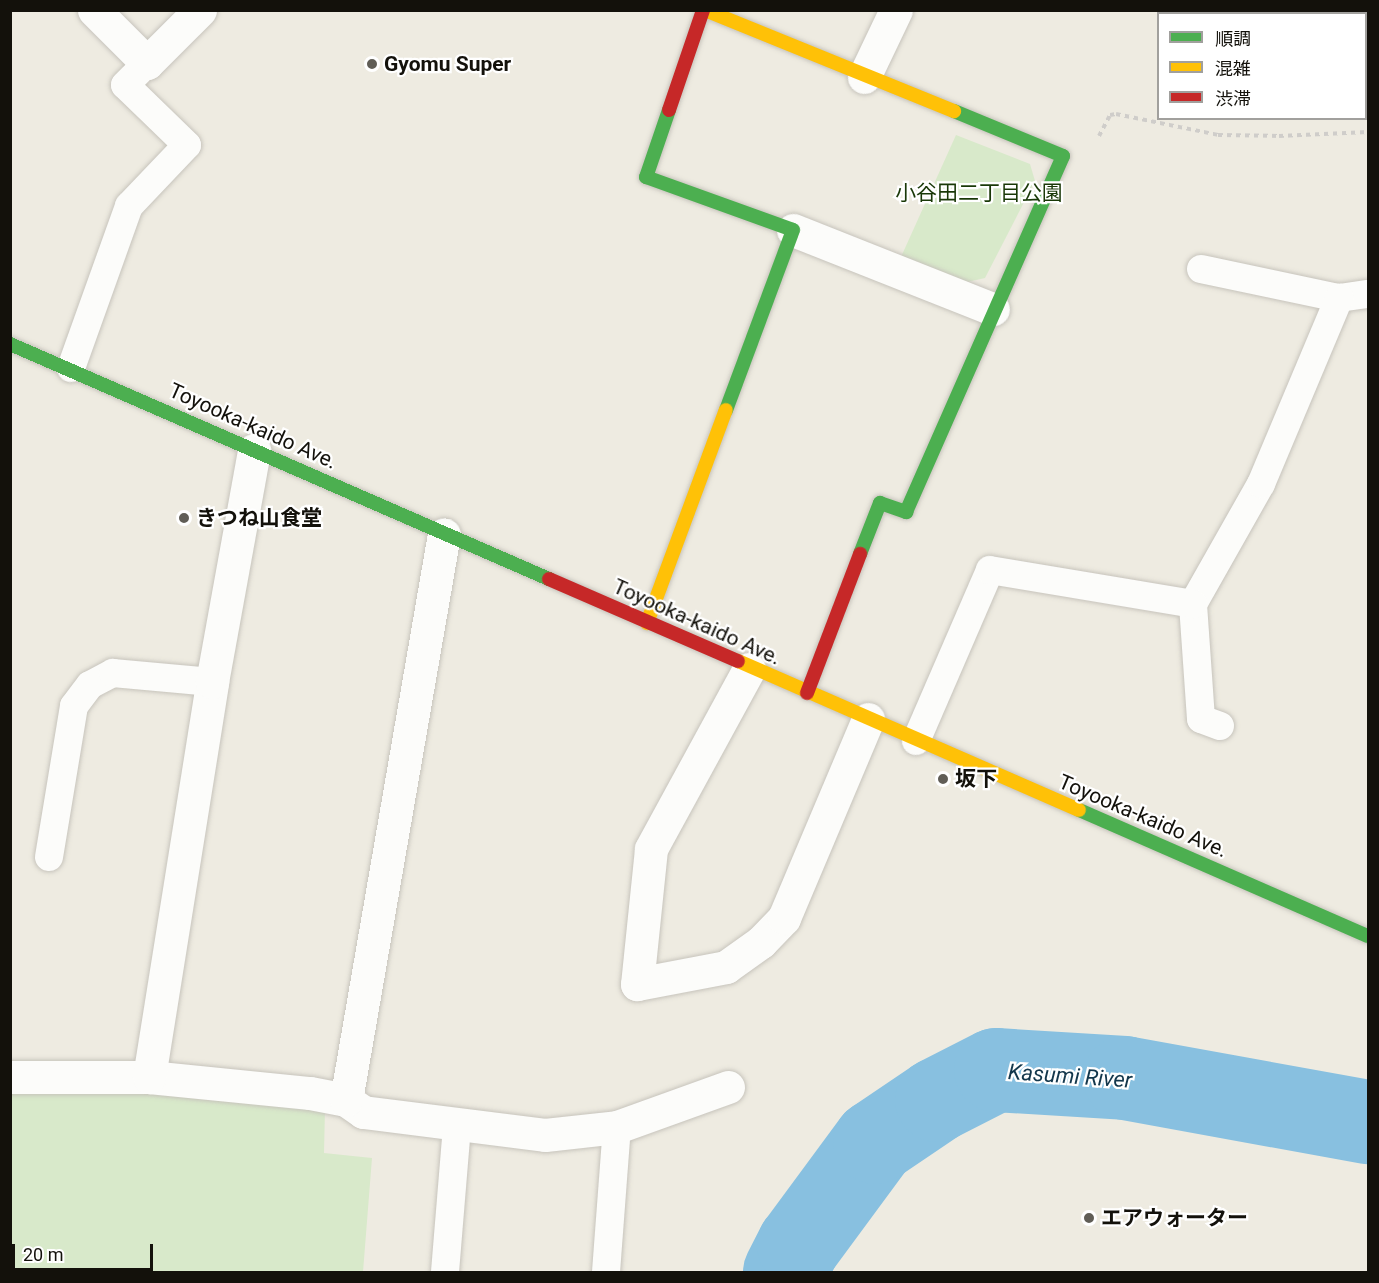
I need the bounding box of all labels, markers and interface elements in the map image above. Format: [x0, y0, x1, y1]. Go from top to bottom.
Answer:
legend [1157, 12, 1367, 120]
text: 順調 [1215, 28, 1251, 49]
place label: Gyomu Super [384, 51, 511, 77]
marker: Gyomu Super [365, 57, 379, 71]
text: 混雑 [1215, 58, 1251, 79]
text: 渋滞 [1215, 88, 1251, 109]
park label: 小谷田二丁目公園 [895, 180, 1063, 206]
street label: Toyooka-kaido Ave. [165, 378, 341, 474]
place label: きつね山食堂 [196, 505, 322, 531]
marker: きつね山食堂 [177, 511, 191, 525]
street label: Toyooka-kaido Ave. [609, 574, 785, 670]
place label: 坂下 [955, 766, 997, 792]
street label: Toyooka-kaido Ave. [1055, 769, 1231, 863]
marker: 坂下 [936, 772, 950, 786]
water label: Kasumi River [1007, 1059, 1133, 1093]
place label: エアウォーター [1101, 1205, 1248, 1231]
marker: エアウォーター [1082, 1211, 1096, 1225]
scale bar [15, 1232, 156, 1270]
text: 20 m [23, 1244, 63, 1265]

